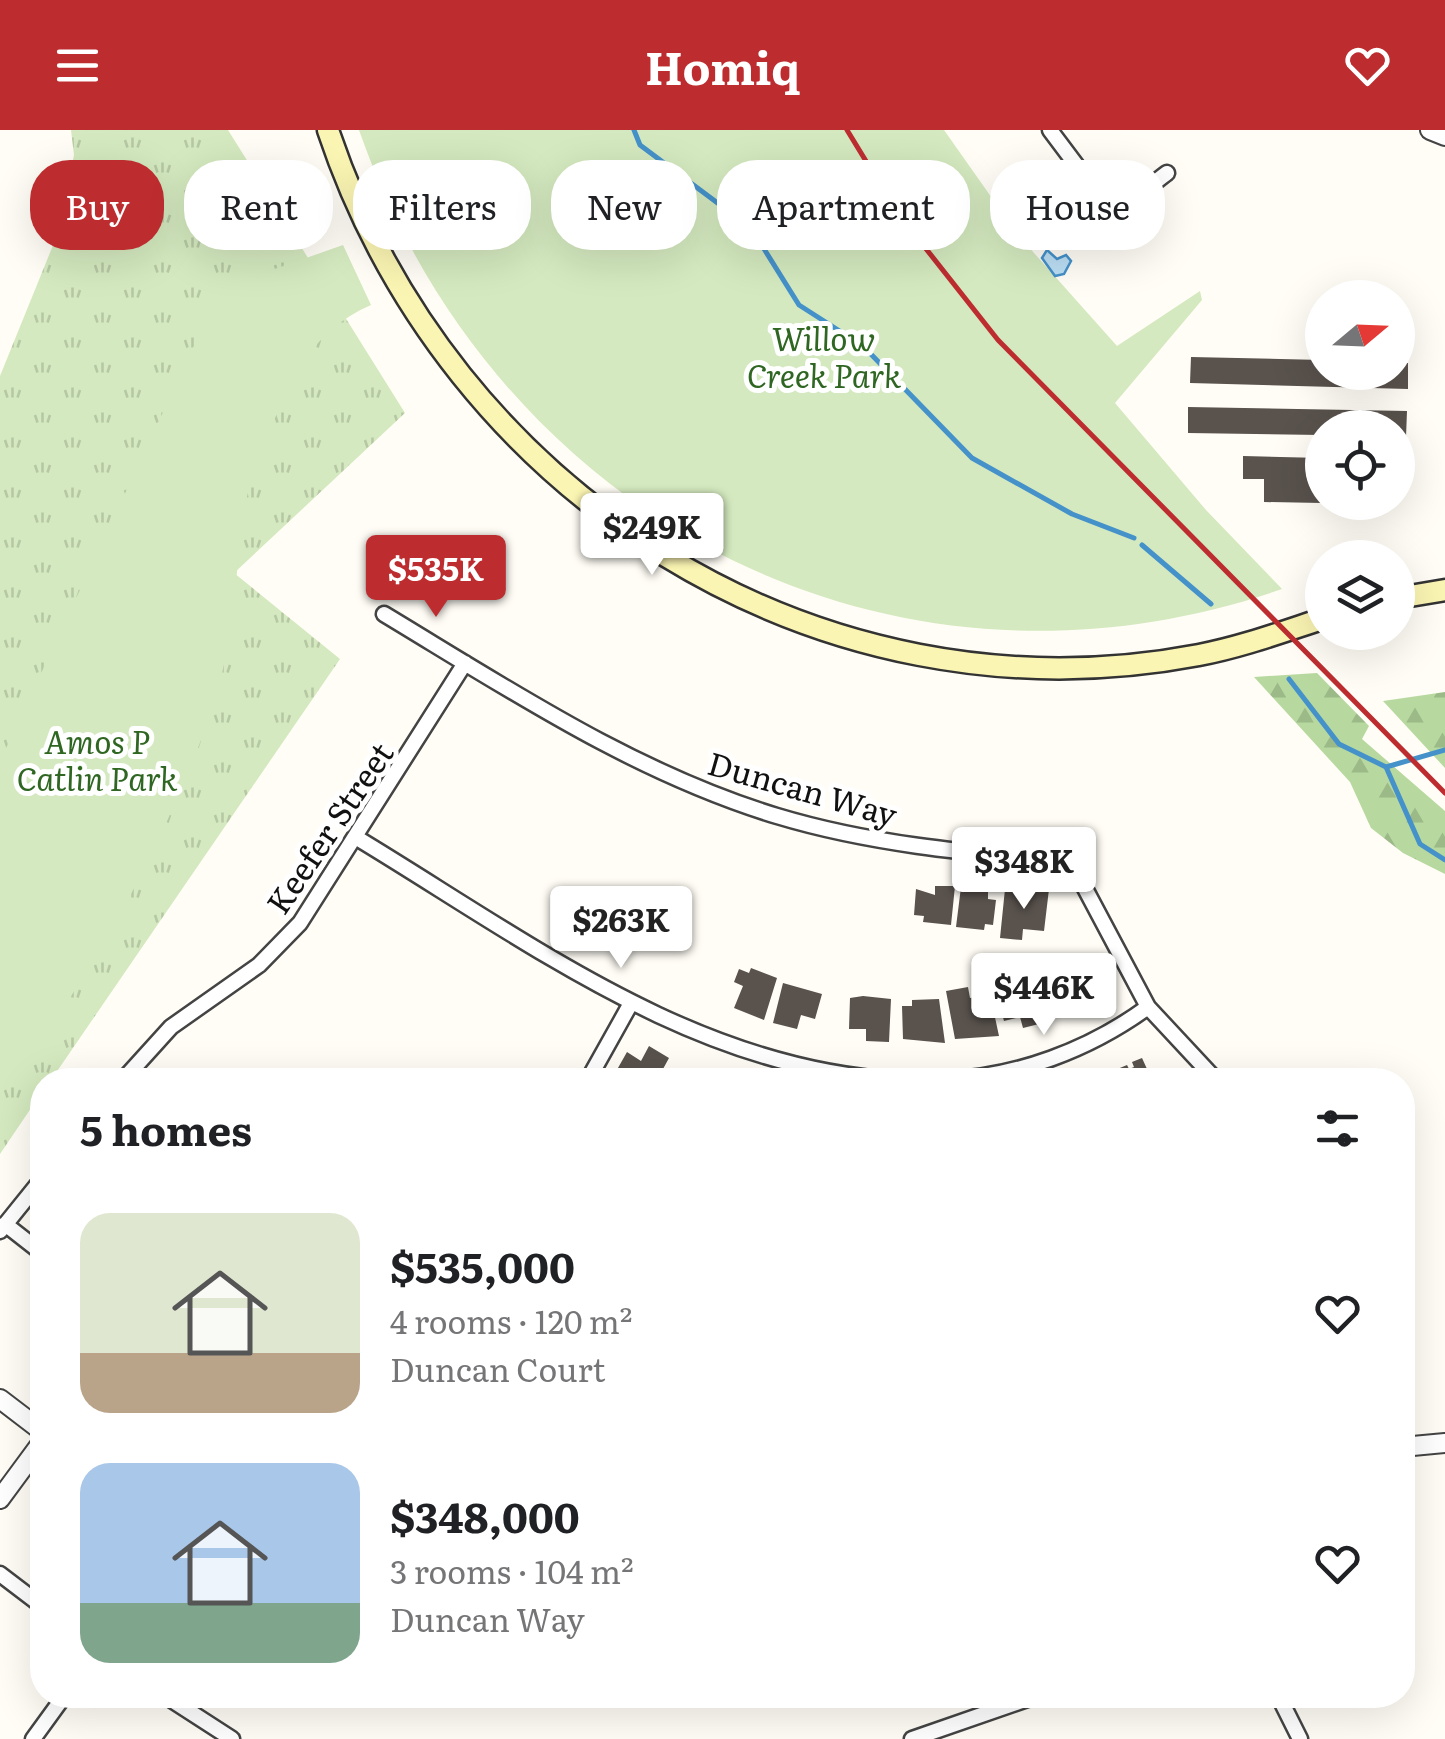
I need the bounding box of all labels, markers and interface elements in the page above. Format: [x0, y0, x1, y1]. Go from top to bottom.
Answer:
text: Homiq [645, 32, 800, 99]
icon: menu [50, 38, 105, 93]
icon: heart [1340, 38, 1395, 93]
chip: Buy [30, 160, 164, 250]
chip: Rent [184, 160, 333, 250]
chip: Filters [353, 160, 531, 250]
chip: New [551, 160, 697, 250]
chip: Apartment [717, 160, 970, 250]
chip: House [990, 160, 1165, 250]
north arrow [1305, 280, 1415, 390]
map controls [1305, 280, 1415, 650]
park label: Willow Creek Park [747, 313, 902, 398]
button: locate [1305, 410, 1415, 520]
pin: $249K [582, 493, 722, 578]
text: $249K [602, 501, 702, 549]
pin: $535K [366, 535, 506, 620]
button: layers [1305, 540, 1415, 650]
text: $535K [388, 543, 484, 591]
park label: Amos P Catlin Park [16, 716, 178, 801]
street label: Keefer Street [253, 731, 403, 923]
street label: Duncan Way [703, 737, 904, 837]
pin: $348K [954, 827, 1094, 912]
text: $348K [974, 835, 1074, 883]
pin: $263K [551, 886, 691, 971]
text: $263K [572, 894, 670, 942]
pin: $446K [974, 953, 1114, 1038]
text: $446K [993, 961, 1095, 1009]
text: 5 homes [80, 1097, 252, 1159]
icon: filters [1310, 1101, 1365, 1156]
text: $535,000 [390, 1234, 575, 1296]
icon: home [160, 1253, 280, 1373]
icon: heart [1310, 1286, 1365, 1341]
text: 4 rooms · 120 m² [390, 1296, 633, 1344]
text: Duncan Court [390, 1344, 606, 1392]
text: $348,000 [390, 1484, 580, 1546]
icon: home [160, 1503, 280, 1623]
icon: heart [1310, 1536, 1365, 1591]
text: 3 rooms · 104 m² [390, 1546, 634, 1594]
text: Duncan Way [390, 1594, 585, 1642]

